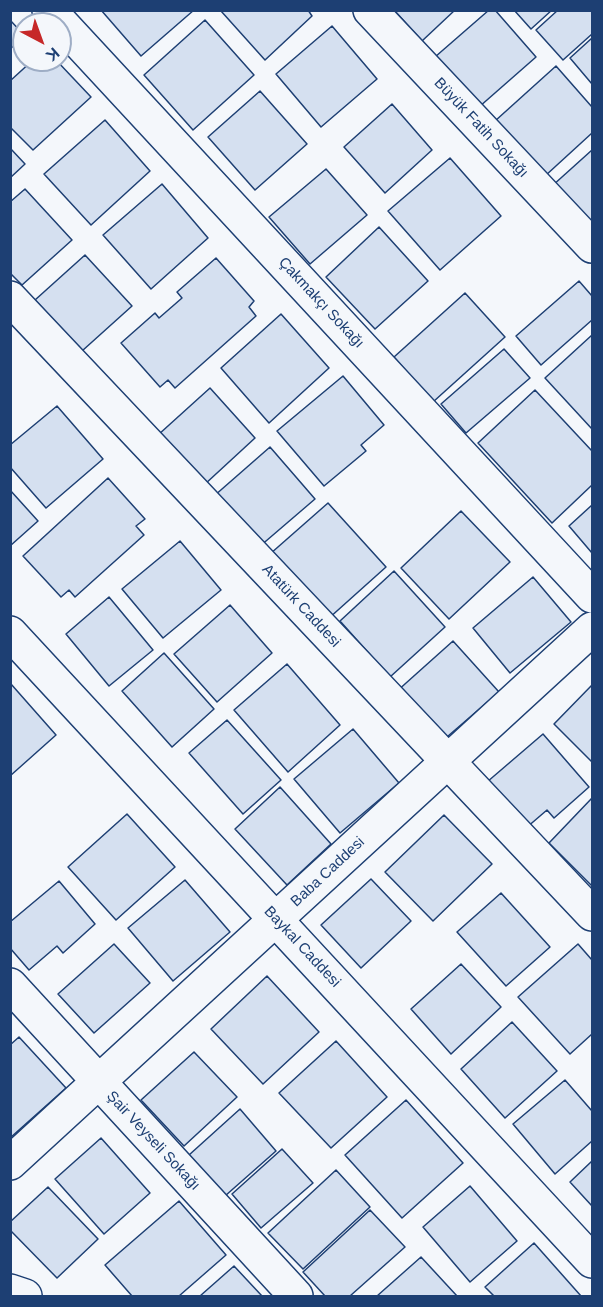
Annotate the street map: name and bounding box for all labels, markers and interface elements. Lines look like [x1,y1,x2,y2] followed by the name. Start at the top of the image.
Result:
[12,12,72,72] north arrow
[43,44,63,65] text: K
[430,74,532,182] street label: Büyük Fatih Sokağı
[274,254,368,352] street label: Çakmakçı Sokağı
[258,561,344,651] street label: Atatürk Caddesi
[287,833,369,911] street label: Baba Caddesi
[260,903,344,991] street label: Baykal Caddesi
[102,1088,204,1194] street label: Şair Veyseli Sokağı

